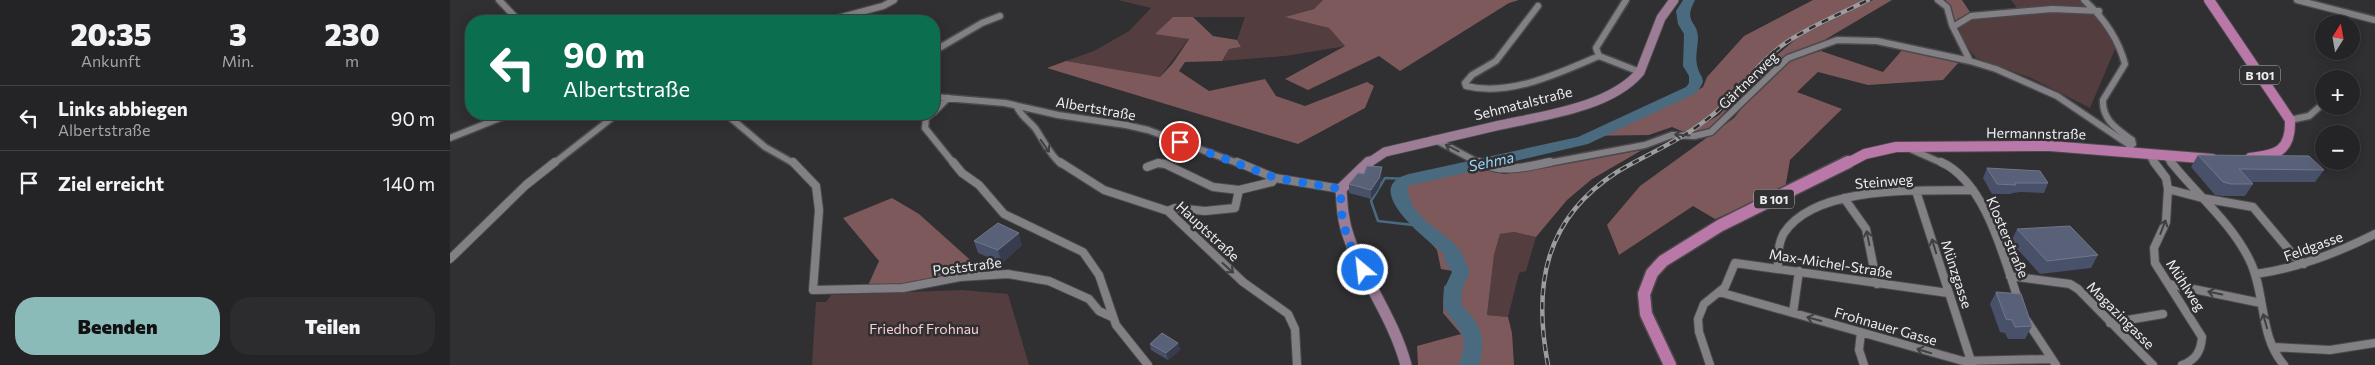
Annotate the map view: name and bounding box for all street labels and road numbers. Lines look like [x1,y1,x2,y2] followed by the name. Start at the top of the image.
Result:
[1715,47,1781,112] street label: Gärtnerweg
[2240,66,2280,84] road number: B 101
[1472,83,1574,123] street label: Sehmatalstraße
[1055,93,1137,123] street label: Albertstraße
[1986,124,2086,142] street label: Hermannstraße
[1854,170,1914,192] street label: Steinweg
[1754,190,1794,208] road number: B 101
[1983,194,2033,280] street label: Klosterstraße
[1173,197,1243,265] street label: Hauptstraße
[2281,227,2345,265] street label: Feldgasse
[1938,238,1976,310] street label: Münzgasse
[1768,245,1894,281] street label: Max-Michel-Straße
[931,253,1003,279] street label: Poststraße
[2163,256,2209,315] street label: Mühlweg
[2084,278,2158,352] street label: Magazingasse
[1833,303,1939,349] street label: Frohnauer Gasse

